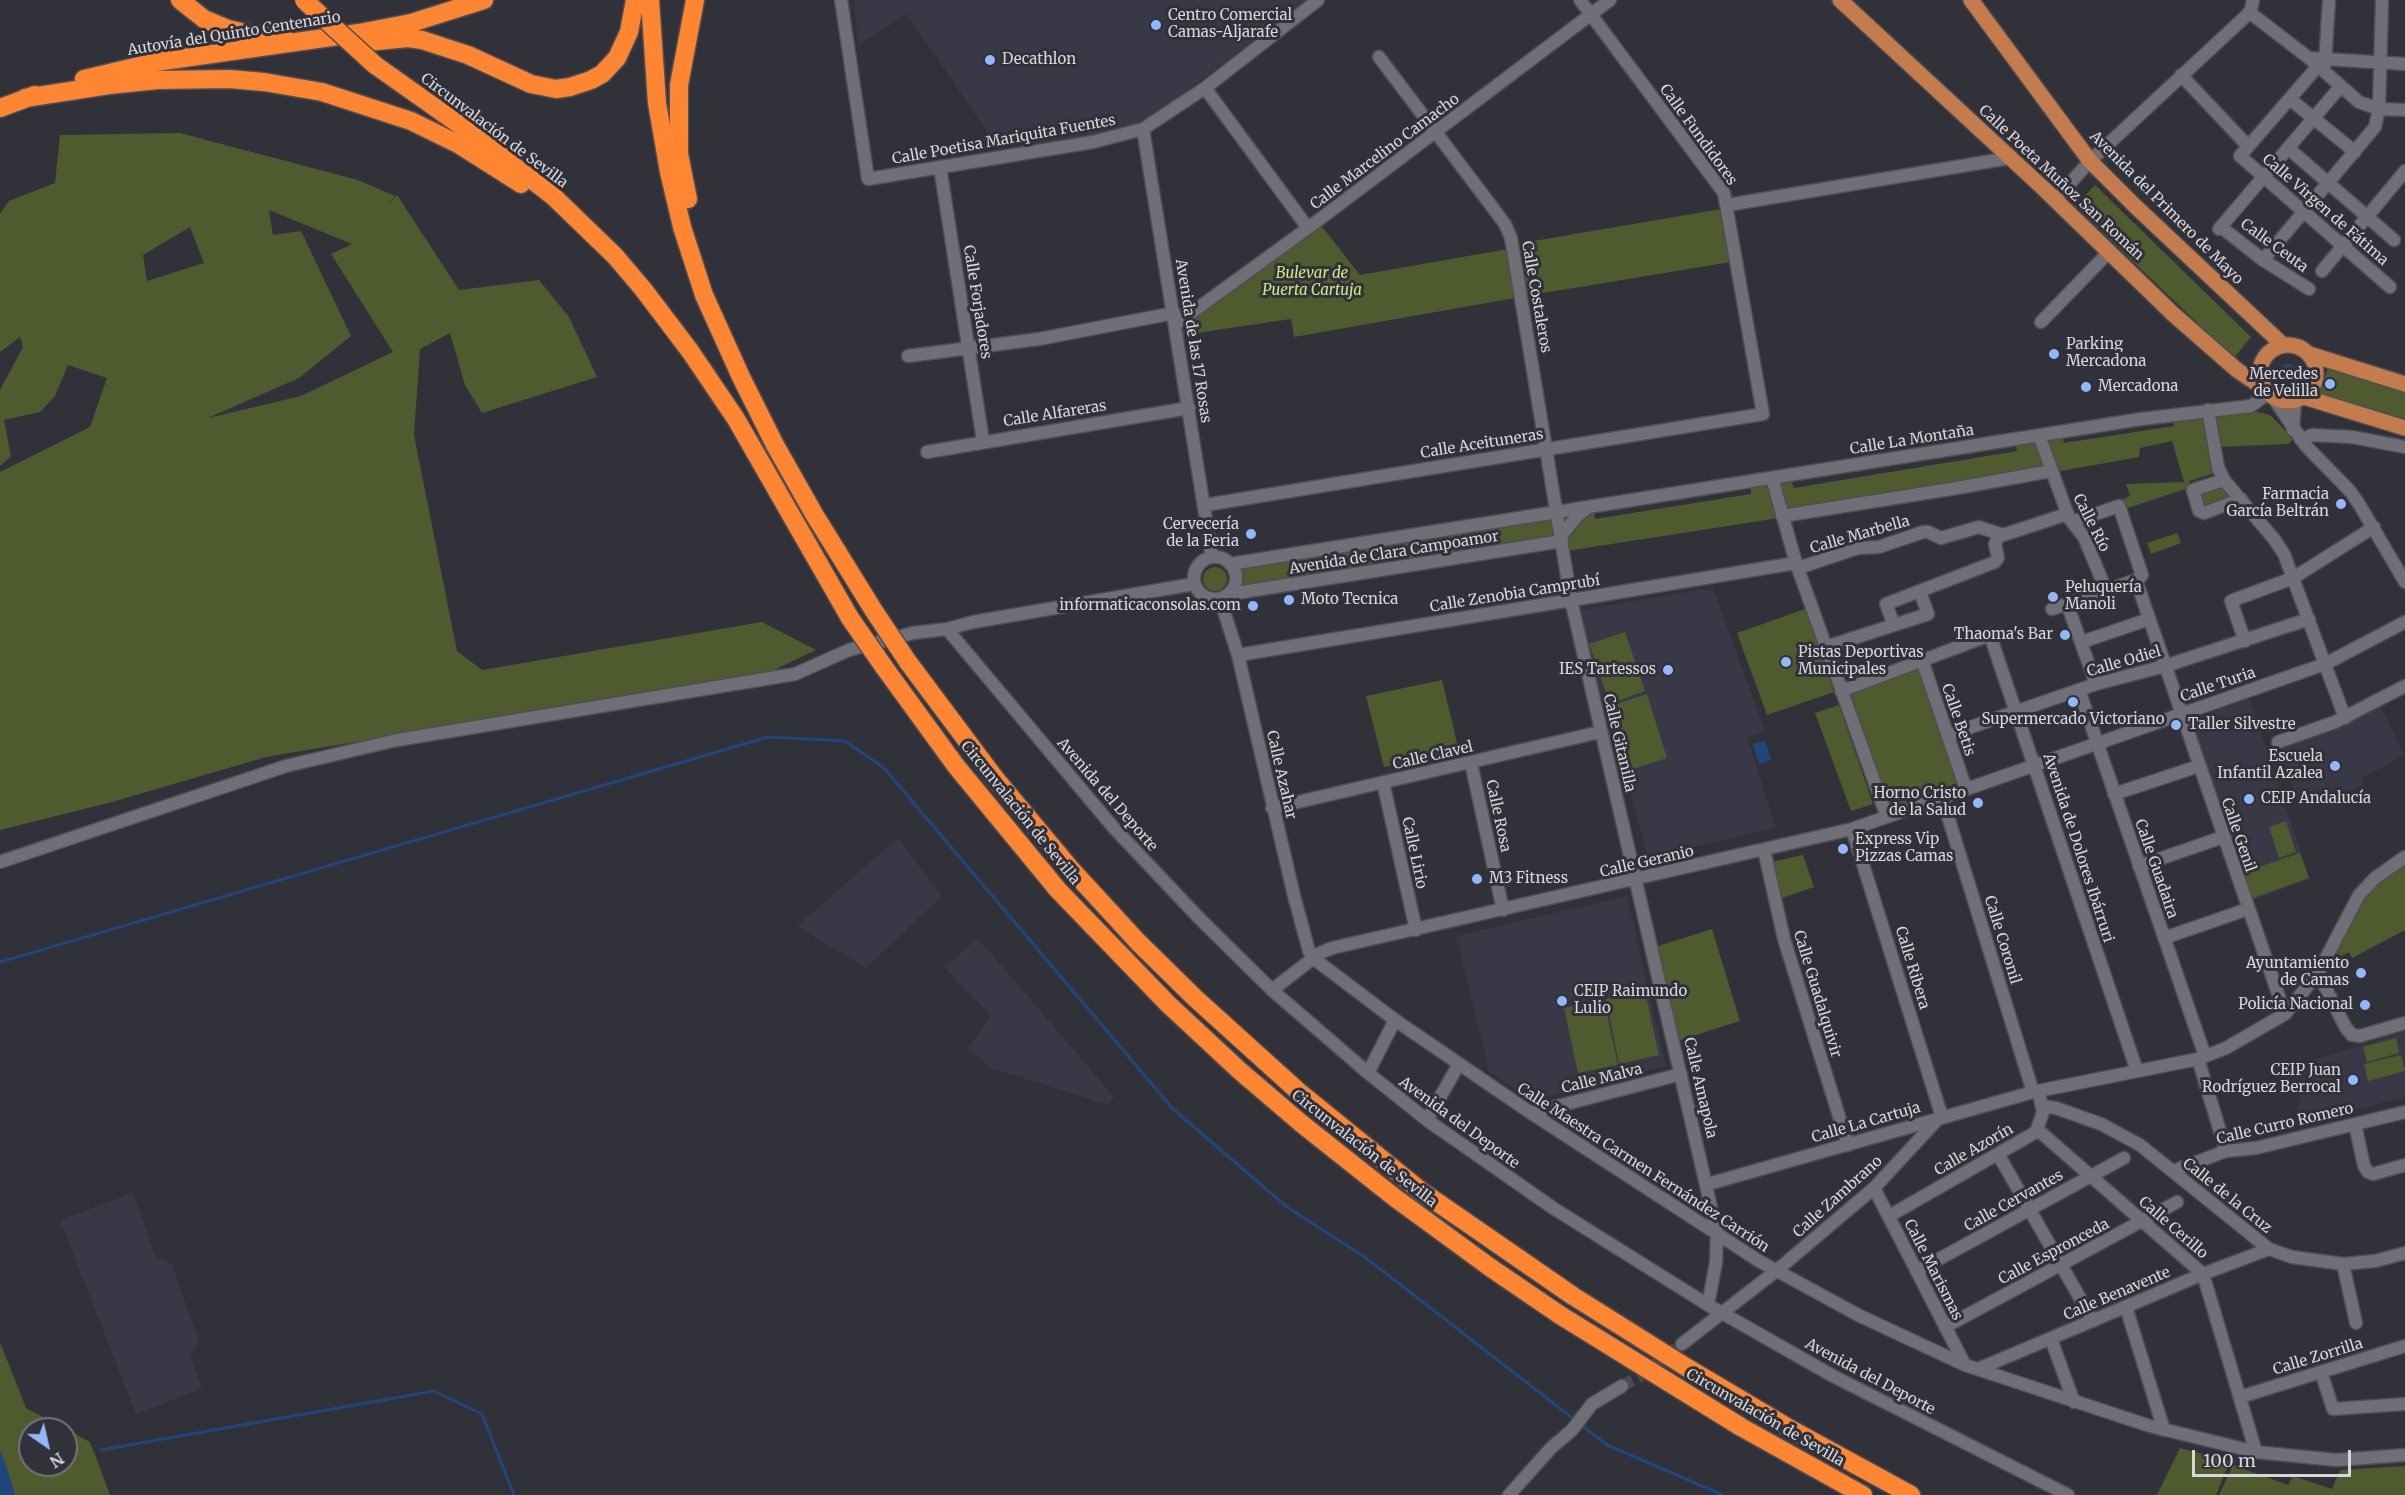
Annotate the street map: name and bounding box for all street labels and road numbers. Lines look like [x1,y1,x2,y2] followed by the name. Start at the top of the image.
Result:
[126,8,342,60] street label: Autovía del Quinto Centenario
[417,70,571,192] street label: Circunvalación de Sevilla
[1655,81,1741,189] street label: Calle Fundidores
[1307,90,1463,214] street label: Calle Marcelino Camacho
[1975,102,2147,264] street label: Calle Poeta Muñoz San Román
[891,111,1117,169] street label: Calle Poetisa Mariquita Fuentes
[2086,128,2246,288] street label: Avenida del Primero de Mayo
[2258,150,2392,270] street label: Calle Virgen de Fátima
[2237,215,2311,277] street label: Calle Ceuta
[1517,240,1555,354] street label: Calle Costaleros
[959,244,995,360] street label: Calle Forjadores
[1171,258,1215,424] street label: Avenida de las 17 Rosas
[1002,397,1108,431] street label: Calle Alfareras
[1849,421,1975,459] street label: Calle La Montaña
[1419,425,1545,463] street label: Calle Aceituneras
[2069,491,2113,555] street label: Calle Río
[1808,512,1912,558] street label: Calle Marbella
[1288,528,1500,578] street label: Avenida de Clara Campoamor
[1429,572,1601,616] street label: Calle Zenobia Camprubí
[2085,643,2163,681] street label: Calle Odiel
[2178,664,2258,706] street label: Calle Turia
[1937,682,1979,758] street label: Calle Betis
[1599,692,1639,794] street label: Calle Gitanilla
[1262,729,1300,821] street label: Calle Azahar
[1053,735,1161,855] street label: Avenida del Deporte
[957,738,1083,888] street label: Circunvalación de Sevilla
[1391,738,1475,774] street label: Calle Clavel
[2039,751,2117,945] street label: Avenida de Dolores Ibárruri
[1482,778,1514,854] street label: Calle Rosa
[2217,796,2259,874] street label: Calle Genil
[1398,815,1430,891] street label: Calle Lirio
[2131,817,2181,921] street label: Calle Guadaira
[1598,842,1696,882] street label: Calle Geranio
[1980,894,2024,986] street label: Calle Coronil
[1891,924,1933,1012] street label: Calle Ribera
[1789,928,1845,1060] street label: Calle Guadalquivir
[1680,1036,1720,1140] street label: Calle Amapola
[1560,1060,1644,1098] street label: Calle Malva
[1395,1073,1523,1173] street label: Avenida del Deporte
[1514,1080,1772,1256] street label: Calle Maestra Carmen Fernández Carrión
[1288,1087,1440,1211] street label: Circunvalación de Sevilla
[1810,1099,1922,1147] street label: Calle La Cartuja
[2215,1099,2355,1149] street label: Calle Curro Romero
[1931,1120,2017,1180] street label: Calle Azorín
[1790,1152,1886,1242] street label: Calle Zambrano
[2179,1155,2275,1237] street label: Calle de la Cruz
[1961,1166,2067,1236] street label: Calle Cervantes
[2135,1193,2211,1263] street label: Calle Cerillo
[1996,1215,2112,1289] street label: Calle Espronceda
[1900,1217,1966,1323] street label: Calle Marismas
[2061,1263,2173,1325] street label: Calle Benavente
[1802,1335,1938,1419] street label: Avenida del Deporte
[2271,1335,2365,1379] street label: Calle Zorrilla
[1683,1365,1847,1471] street label: Circunvalación de Sevilla

